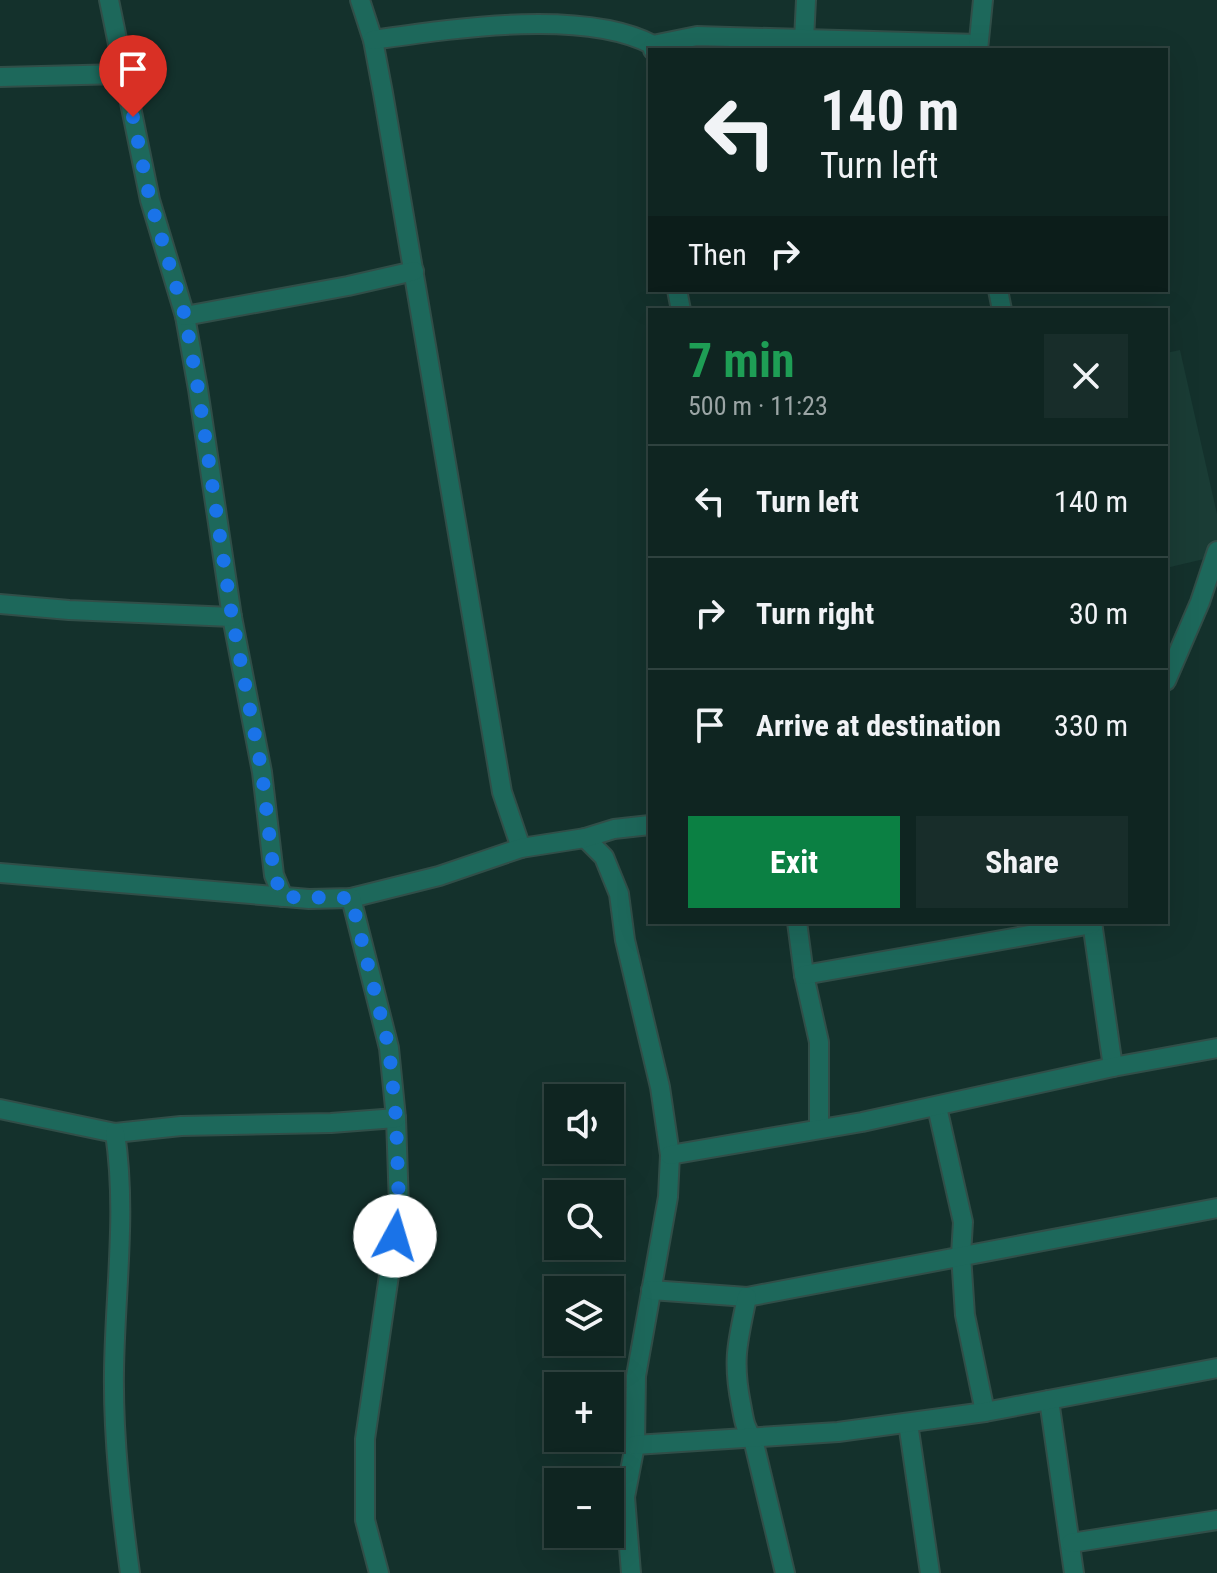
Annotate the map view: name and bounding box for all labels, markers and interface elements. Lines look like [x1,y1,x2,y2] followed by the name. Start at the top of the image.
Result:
[99,35,167,117] pin
[111,47,155,91] icon: arrive
[820,78,959,144] text: 140 m
[688,80,792,184] icon: left
[820,145,938,187] text: Turn left
[763,232,807,276] icon: right
[688,237,747,272] text: Then
[688,332,795,389] text: 7 min
[1044,334,1128,418] button: close
[688,391,828,421] text: 500 m · 11:23
[688,479,732,523] icon: left
[756,484,859,519] text: Turn left
[1054,484,1128,519] text: 140 m
[688,591,732,635] icon: right
[756,596,874,631] text: Turn right
[1069,596,1128,631] text: 30 m
[688,703,732,747] icon: arrive
[756,708,1001,743] text: Arrive at destination
[1054,708,1128,743] text: 330 m
[688,816,900,908] button: Exit
[916,816,1128,908] button: Share
[544,1084,624,1548] map controls
[544,1084,624,1164] button: sound
[544,1180,624,1260] button: search
[353,1194,437,1278] position arrow
[544,1276,624,1356] button: layers
[544,1372,624,1452] button: +
[544,1468,624,1548] button: −

